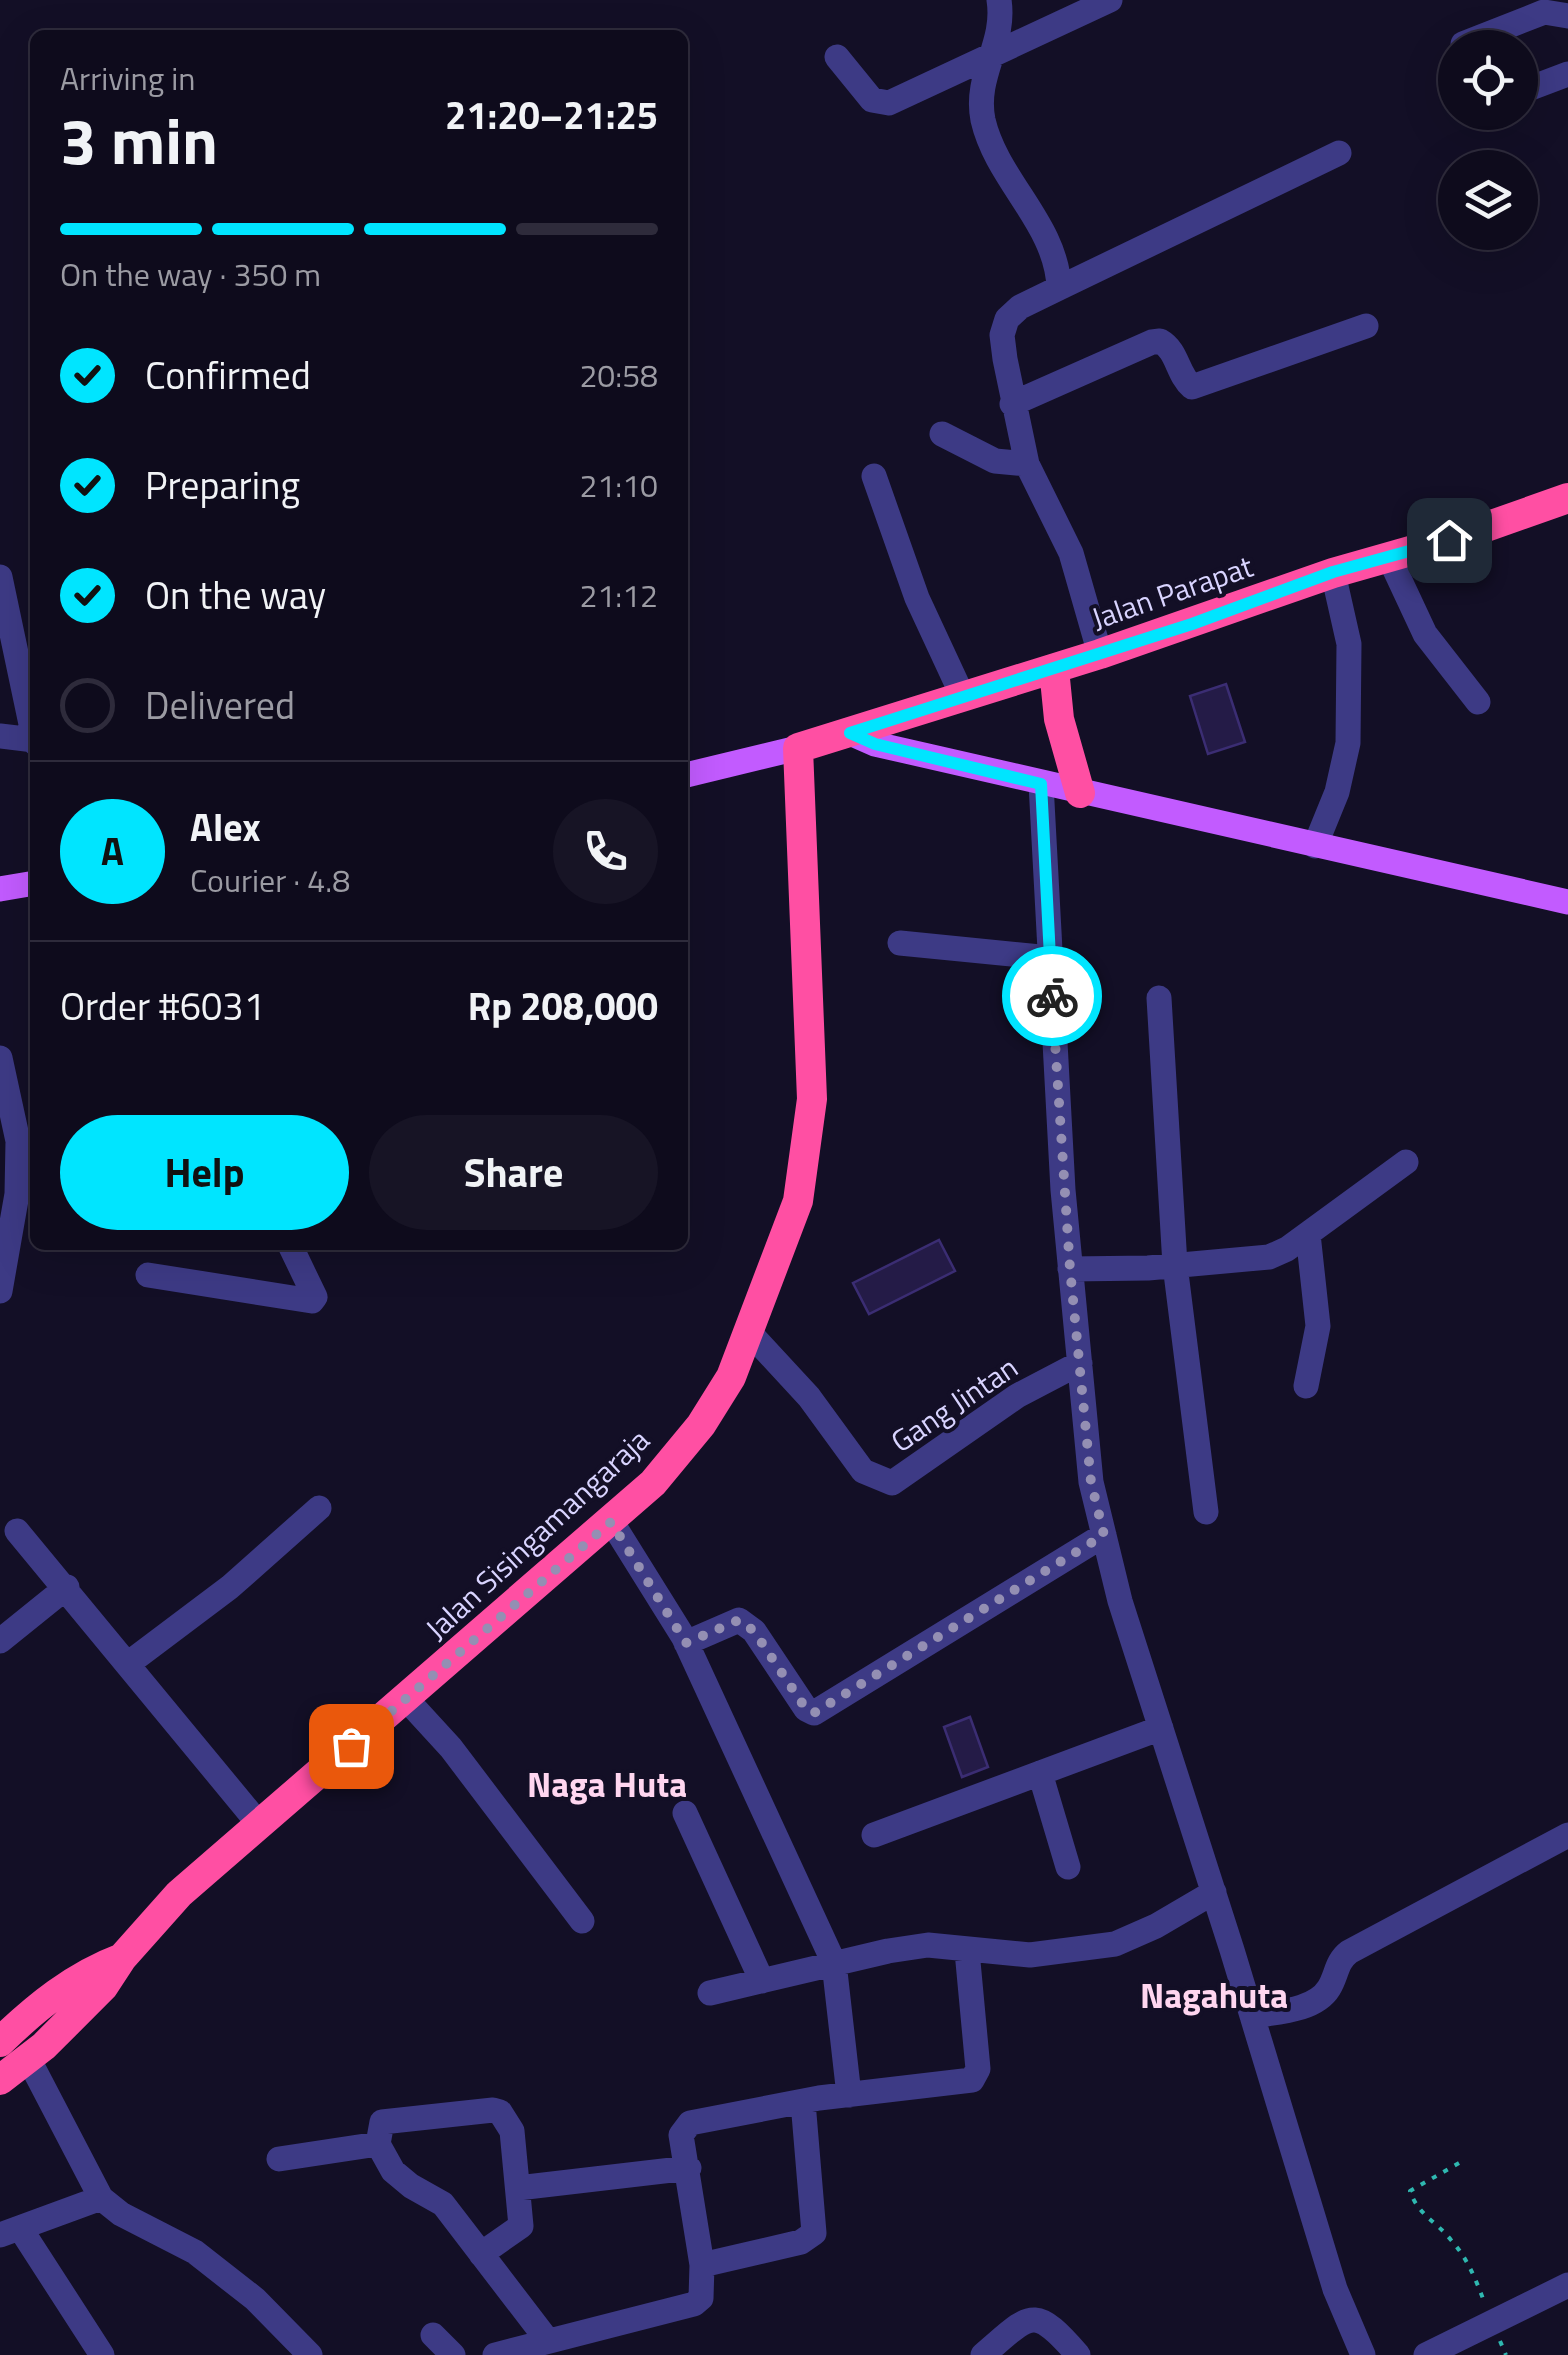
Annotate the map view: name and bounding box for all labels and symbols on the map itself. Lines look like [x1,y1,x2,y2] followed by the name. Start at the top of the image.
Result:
[1407,498,1492,583] pin
[1085,543,1259,641] street label: Jalan Parapat
[1002,946,1102,1046] courier
[881,1345,1027,1463] street label: Gang Jintan
[415,1418,659,1650] street label: Jalan Sisingamangaraja
[309,1704,394,1789] pin
[527,1757,687,1811] district label: Naga Huta
[1140,1968,1288,2022] district label: Nagahuta

